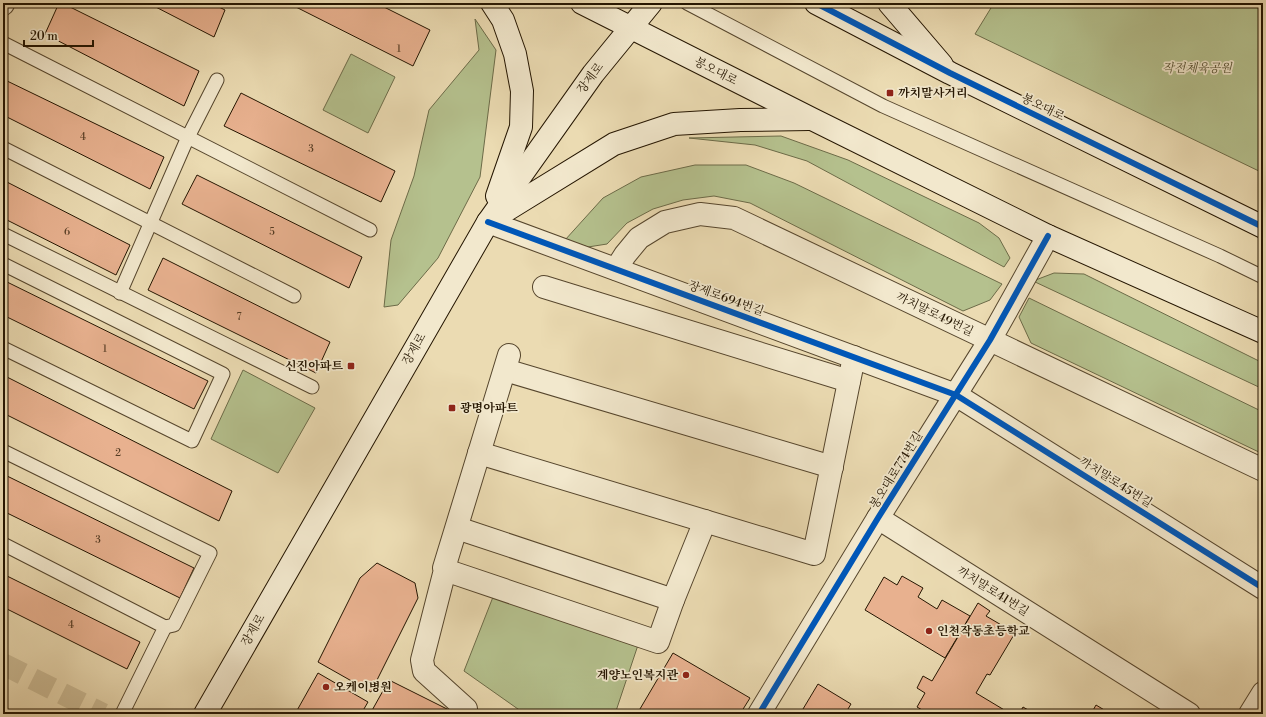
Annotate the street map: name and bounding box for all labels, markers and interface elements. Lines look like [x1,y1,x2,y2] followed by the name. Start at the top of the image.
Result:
[24,22,93,48] scale bar
[30,29,58,44] text: 20 m
[397,43,402,55] house number: 1
[692,54,740,89] street label: 봉오대로
[574,60,607,97] street label: 장제로
[1162,61,1233,76] park label: 작전체육공원
[898,86,968,101] place label: 까치말사거리
[885,88,895,98] marker: 까치말사거리
[1019,91,1067,125] street label: 봉오대로
[80,131,86,143] house number: 4
[308,143,314,155] house number: 3
[64,226,70,238] house number: 6
[269,226,275,238] house number: 5
[686,278,766,319] street label: 장제로694번길
[894,289,976,340] street label: 까치말로49번길
[236,311,242,323] house number: 7
[399,330,430,368] street label: 장제로
[103,343,108,355] house number: 1
[285,359,343,374] place label: 신진아파트
[346,361,356,371] marker: 신진아파트
[460,401,518,416] place label: 광명아파트
[447,403,457,413] marker: 광명아파트
[867,429,926,512] street label: 봉오대로774번길
[115,447,121,459] house number: 2
[1076,454,1155,511] street label: 까치말로45번길
[95,534,101,546] house number: 3
[954,563,1031,619] street label: 까치말로41번길
[238,611,269,649] street label: 장제로
[68,619,74,631] house number: 4
[937,624,1030,639] place label: 인천작동초등학교
[924,626,934,636] marker: 인천작동초등학교
[597,668,678,683] place label: 계양노인복지관
[681,670,691,680] marker: 계양노인복지관
[334,680,392,695] place label: 오케이병원
[321,682,331,692] marker: 오케이병원

